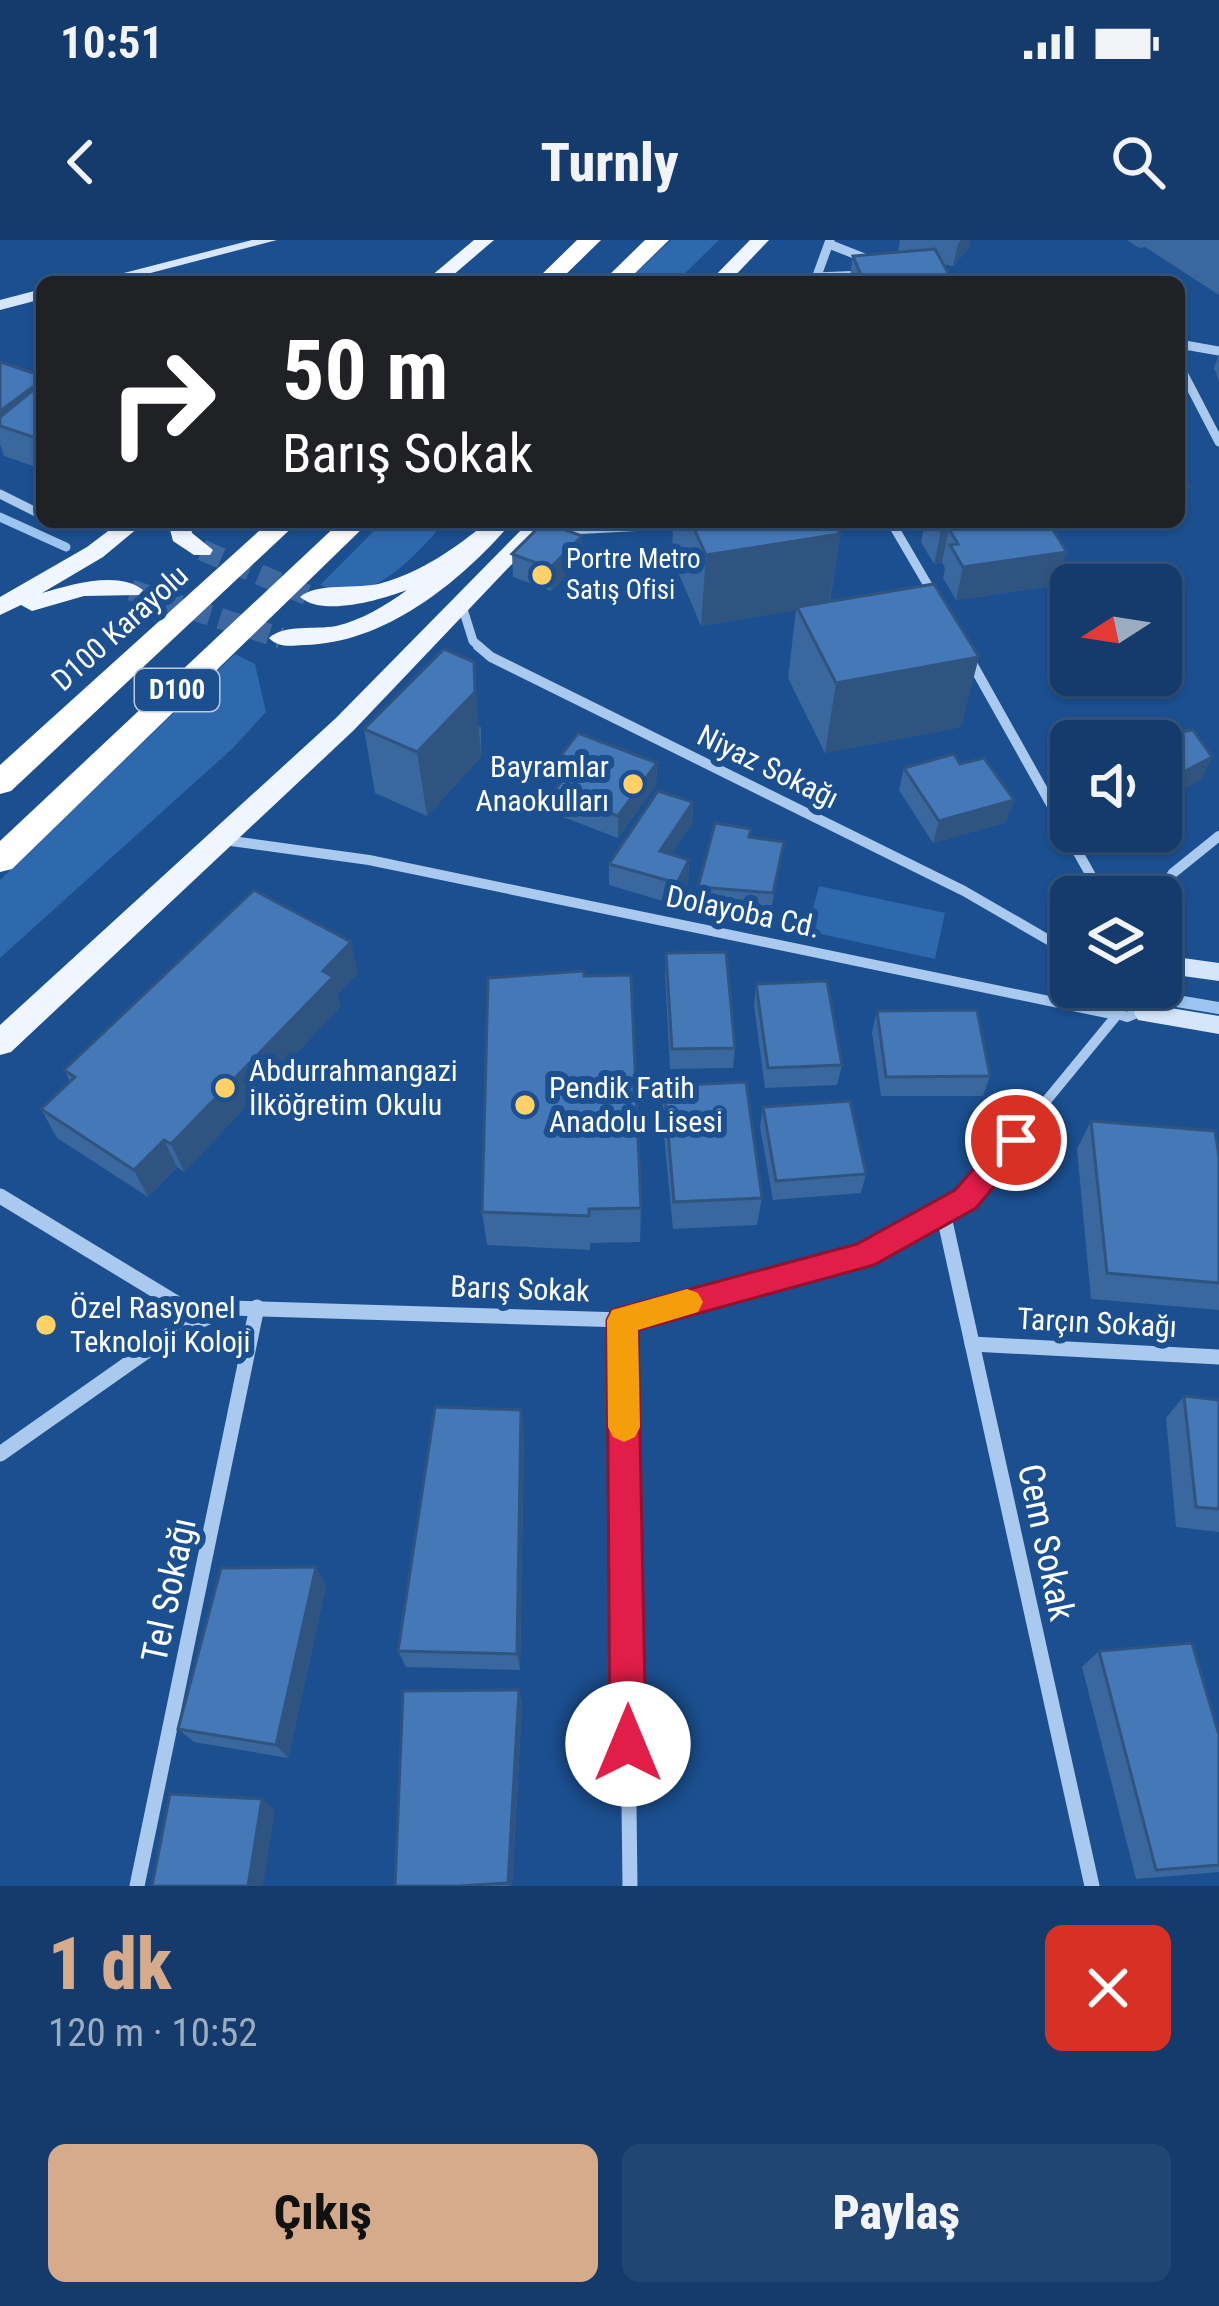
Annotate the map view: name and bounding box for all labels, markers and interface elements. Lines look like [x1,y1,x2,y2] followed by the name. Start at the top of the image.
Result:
[60,16,163,69] text: 10:51
[48,129,114,195] icon: back
[1105,129,1171,195] icon: search
[541,131,678,194] text: Turnly
[282,321,449,420] text: 50 m
[84,324,240,480] icon: right
[282,422,533,485] text: Barış Sokak
[566,543,701,606] place label: Portre Metro Satış Ofisi
[45,558,195,698] street label: D100 Karayolu
[529,562,555,588] marker: Portre Metro Satış Ofisi
[1050,564,1182,696] north arrow
[1050,564,1182,1008] map controls
[135,669,219,711] road number: D100
[692,717,844,816] street label: Niyaz Sokağı
[1050,720,1182,852] button: sound
[475,749,609,818] place label: Bayramlar Anaokulları
[620,771,646,797] marker: Bayramlar Anaokulları
[1050,876,1182,1008] button: layers
[663,878,823,945] street label: Dolayoba Cd.
[249,1053,458,1122] place label: Abdurrahmangazi İlköğretim Okulu
[549,1070,723,1139] place label: Pendik Fatih Anadolu Lisesi
[212,1075,238,1101] marker: Abdurrahmangazi İlköğretim Okulu
[965,1089,1067,1191] pin
[512,1092,538,1118] marker: Pendik Fatih Anadolu Lisesi
[983,1107,1049,1173] icon: arrive
[450,1269,591,1308] street label: Barış Sokak
[70,1290,250,1359] place label: Özel Rasyonel Teknoloji Koloji
[1016,1301,1178,1344] street label: Tarçın Sokağı
[33,1312,59,1338] marker: Özel Rasyonel Teknoloji Koloji
[1009,1460,1083,1624] street label: Cem Sokak
[133,1514,205,1666] street label: Tel Sokağı
[565,1681,691,1807] position arrow
[48,1922,172,2007] text: 1 dk
[1045,1925,1171,2051] button: close
[48,2010,258,2056] text: 120 m · 10:52
[48,2144,598,2282] button: Çıkış
[622,2144,1171,2282] button: Paylaş

